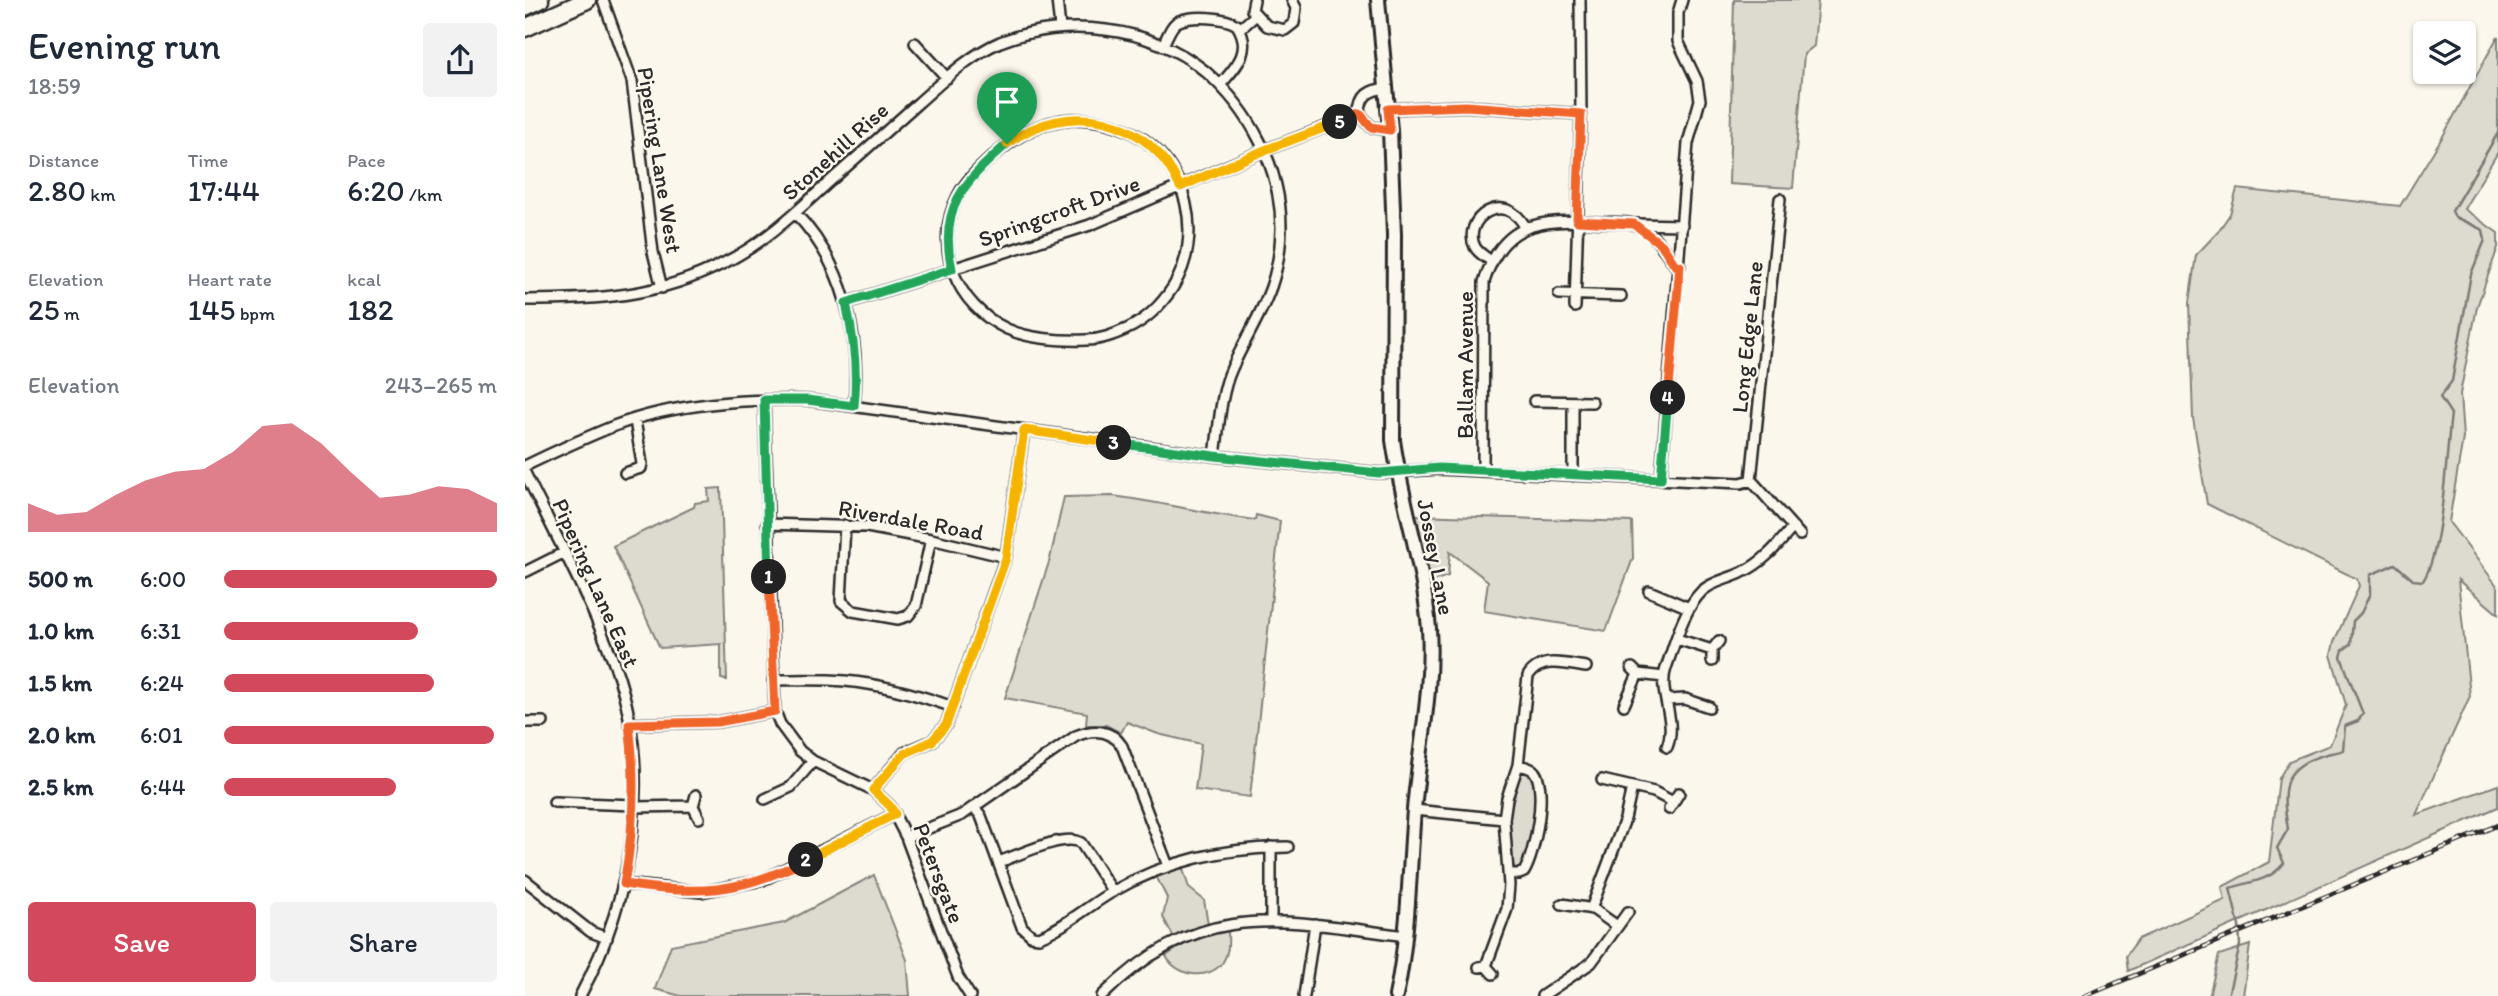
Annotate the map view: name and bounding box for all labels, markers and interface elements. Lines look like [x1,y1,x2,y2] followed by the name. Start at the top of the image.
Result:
[2413,21,2476,84] map controls
[2413,21,2476,84] button: layers
[28,23,221,69] text: Evening run
[423,23,497,97] button: share
[631,65,689,255] street label: Pipering Lane West
[28,72,81,100] text: 18:59
[977,72,1037,144] pin
[988,83,1026,121] icon: arrive
[776,96,894,206] street label: Stonehill Rise
[1323,104,1357,140] pin: 5
[1335,110,1344,133] text: 5
[28,149,99,172] text: Distance
[188,149,228,172] text: Time
[347,149,385,172] text: Pace
[974,169,1144,253] street label: Springcroft Drive
[28,172,86,209] text: 2.80
[188,172,260,209] text: 17:44
[347,172,405,209] text: 6:20
[86,183,116,206] text: km
[405,183,442,206] text: /km
[1725,260,1769,414] street label: Long Edge Lane
[28,268,104,291] text: Elevation
[188,268,272,291] text: Heart rate
[347,268,381,291] text: kcal
[28,291,60,328] text: 25
[188,291,235,328] text: 145
[347,291,393,328] text: 182
[1451,291,1479,439] street label: Ballam Avenue
[60,302,80,325] text: m
[235,302,275,325] text: bpm
[28,371,119,399] text: Elevation
[385,371,497,399] text: 243–265 m
[1651,380,1685,416] pin: 4
[1662,386,1673,409] text: 4
[1097,426,1131,460] pin: 3
[1108,431,1119,454] text: 3
[836,493,986,547] street label: Riverdale Road
[546,494,646,672] street label: Pipering Lane East
[1411,497,1461,617] street label: Jossey Lane
[751,560,787,594] pin: 1
[28,565,93,593] text: 500 m
[140,565,186,593] text: 6:00
[764,565,773,588] text: 1
[28,617,94,645] text: 1.0 km
[140,617,181,645] text: 6:31
[28,669,92,697] text: 1.5 km
[140,669,184,697] text: 6:24
[28,721,96,749] text: 2.0 km
[140,721,183,749] text: 6:01
[28,773,93,801] text: 2.5 km
[140,773,185,801] text: 6:44
[907,819,971,927] street label: Petersgate
[789,842,823,878] pin: 2
[801,848,811,871] text: 2
[28,902,256,982] button: Save
[270,902,497,982] button: Share

